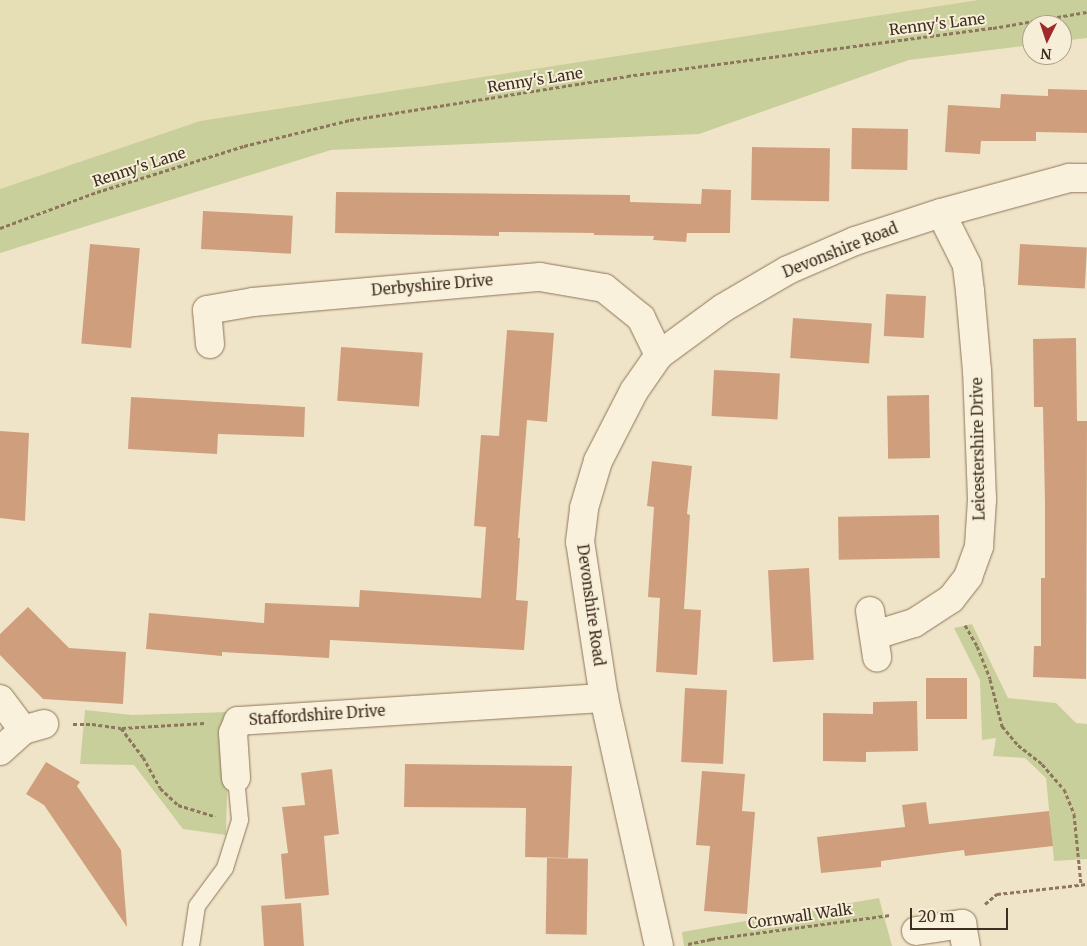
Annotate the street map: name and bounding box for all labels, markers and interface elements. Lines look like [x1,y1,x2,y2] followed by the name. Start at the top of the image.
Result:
[888,9,986,39] street label: Renny's Lane
[1022,15,1072,65] north arrow
[1040,45,1052,63] text: N
[486,64,584,96] street label: Renny's Lane
[90,144,188,190] street label: Renny's Lane
[780,219,900,281] street label: Devonshire Road
[370,271,494,299] street label: Derbyshire Drive
[968,377,988,521] street label: Leicestershire Drive
[574,543,608,667] street label: Devonshire Road
[248,701,386,729] street label: Staffordshire Drive
[912,898,1010,930] scale bar
[747,900,853,932] street label: Cornwall Walk
[918,907,955,926] text: 20 m

